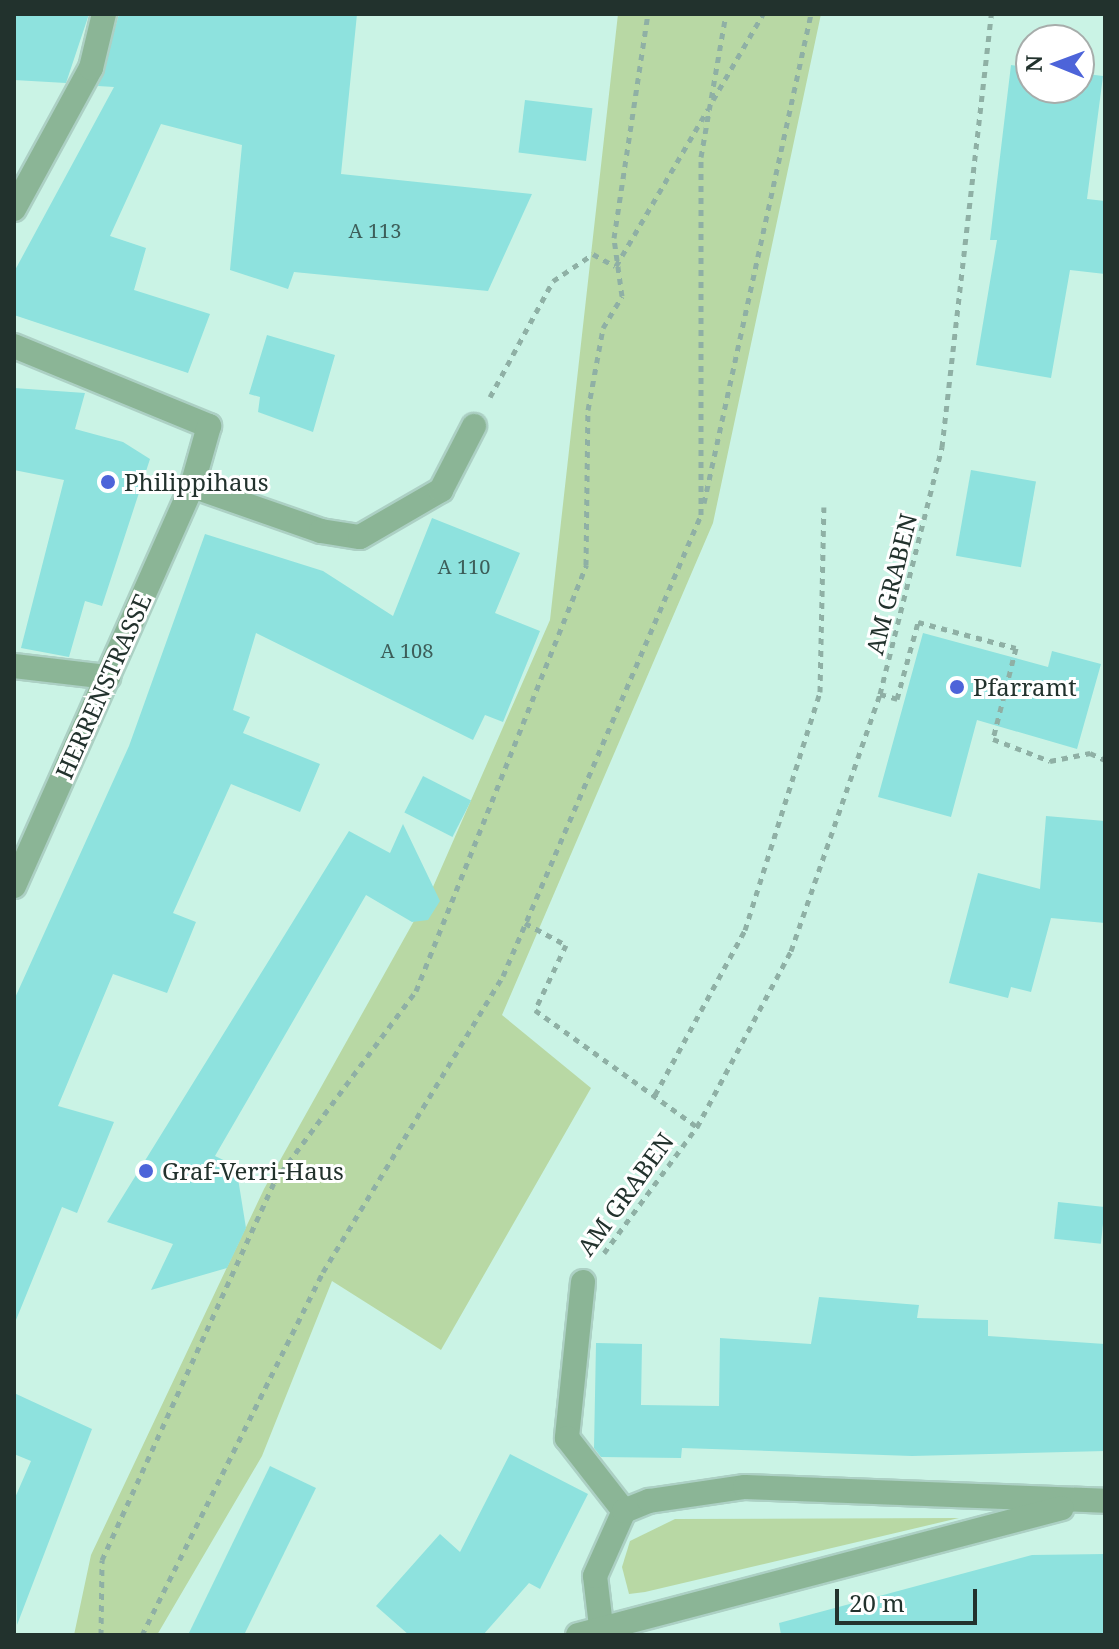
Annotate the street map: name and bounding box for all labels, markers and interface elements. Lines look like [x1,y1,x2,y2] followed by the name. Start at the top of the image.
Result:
[1015,24,1095,104] north arrow
[1018,55,1048,73] text: N
[349,218,401,242] house number: A 113
[124,468,269,496] place label: Philippihaus
[99,473,117,491] marker: Philippihaus
[860,510,922,658] street label: AM GRABEN
[438,554,490,578] house number: A 110
[49,589,157,783] street label: HERRENSTRASSE
[381,638,433,662] house number: A 108
[973,673,1077,701] place label: Pfarramt
[948,678,966,696] marker: Pfarramt
[571,1127,679,1261] street label: AM GRABEN
[162,1157,344,1185] place label: Graf-Verri-Haus
[137,1162,155,1180] marker: Graf-Verri-Haus
[839,1573,981,1623] scale bar
[849,1586,905,1619] text: 20 m

